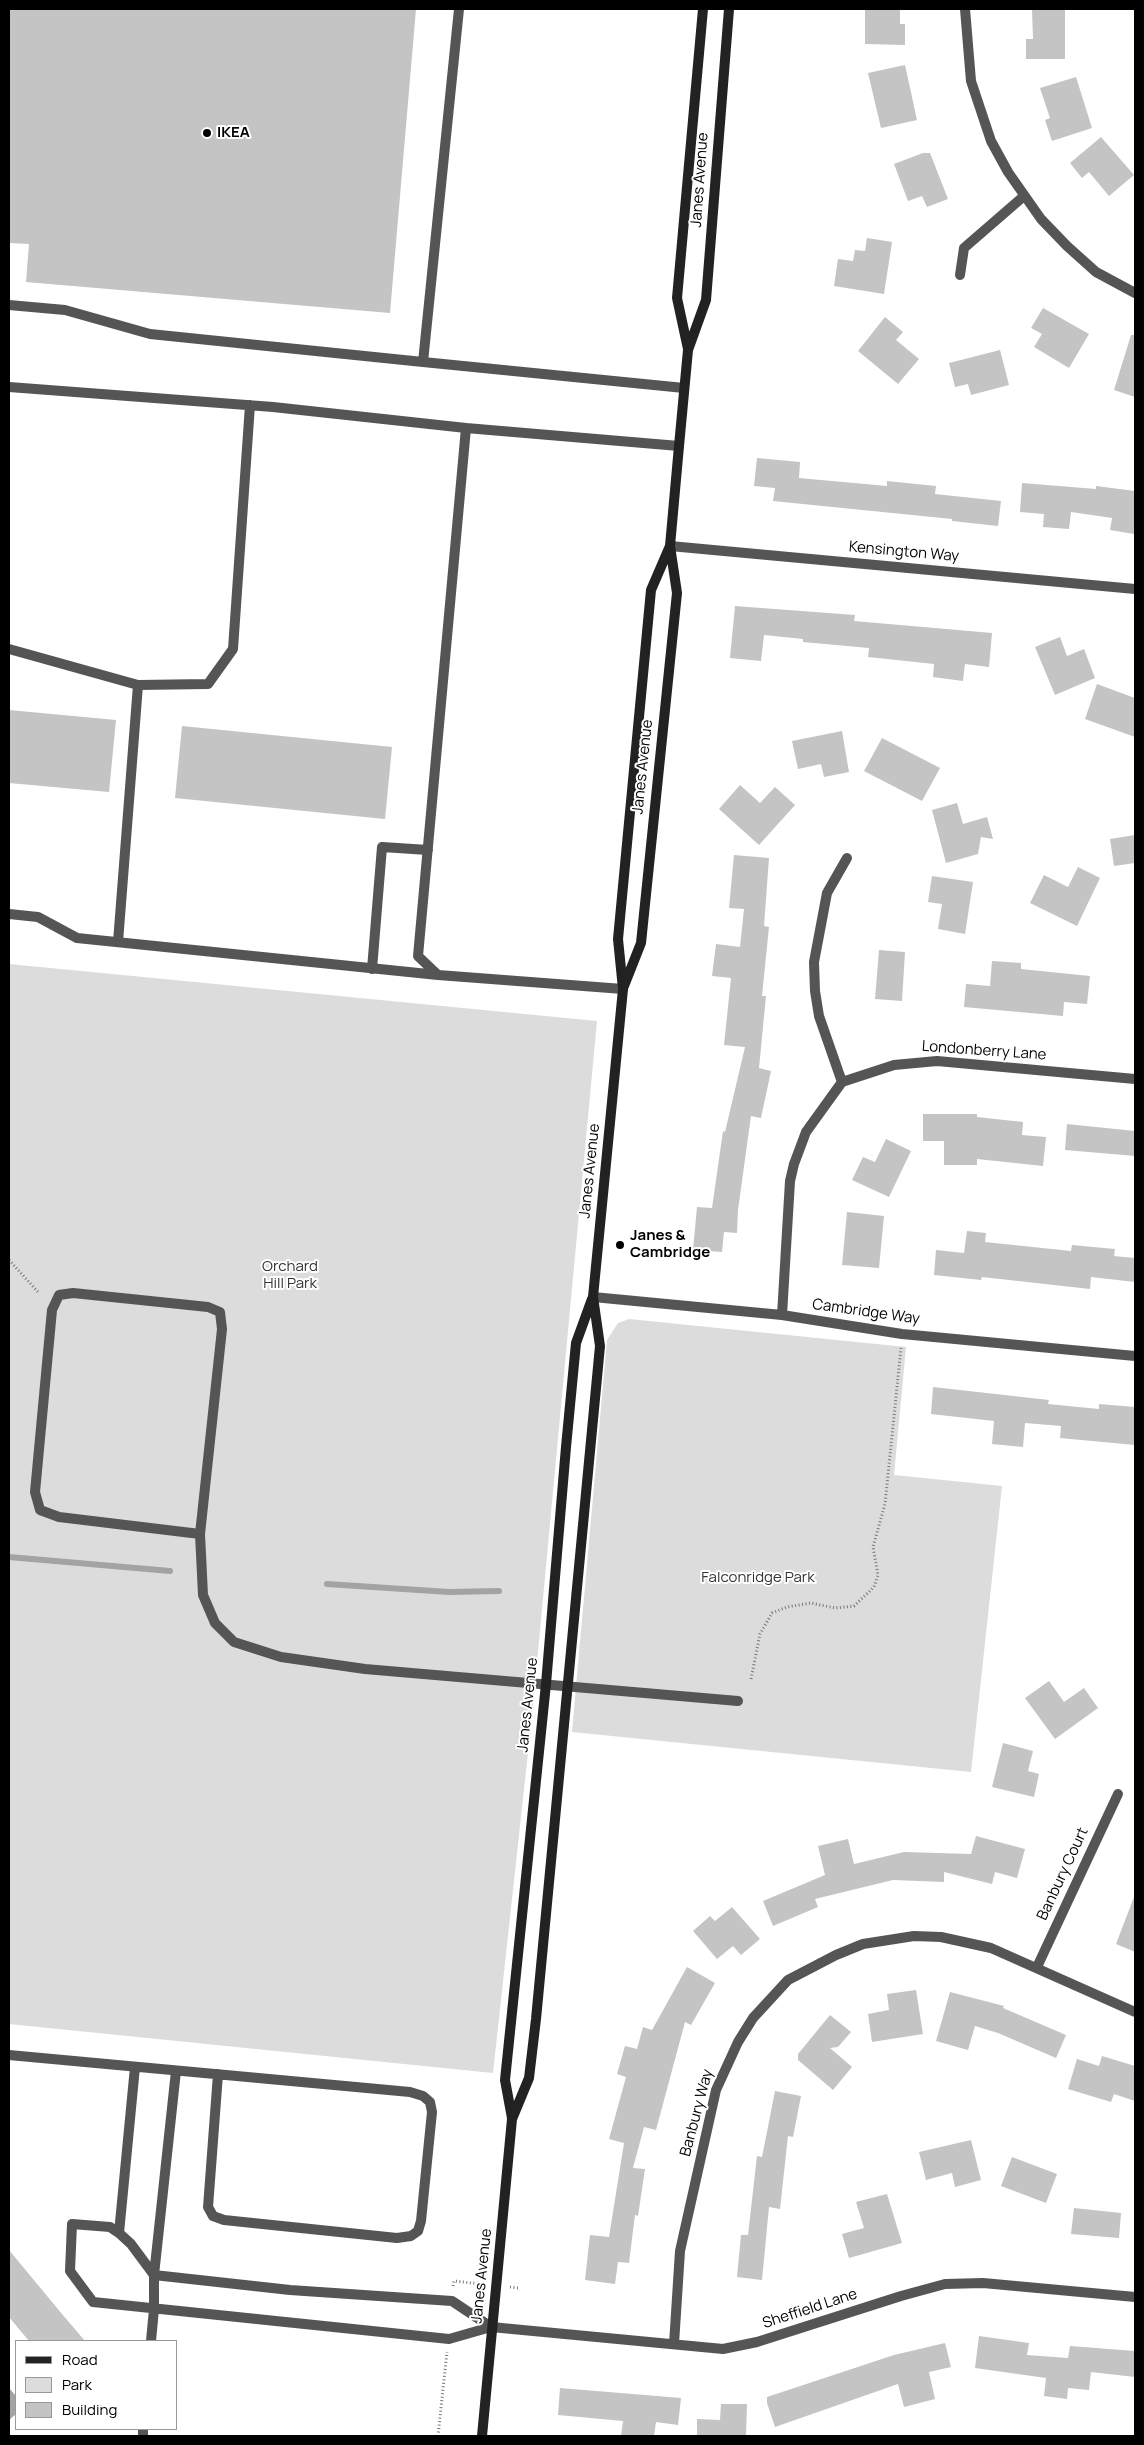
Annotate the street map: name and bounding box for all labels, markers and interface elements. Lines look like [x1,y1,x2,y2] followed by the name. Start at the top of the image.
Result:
[217,124,250,142] place label: IKEA
[201,127,213,139] marker: IKEA
[688,132,712,228] street label: Janes Avenue
[848,538,960,566] street label: Kensington Way
[629,719,657,815] street label: Janes Avenue
[921,1038,1047,1064] street label: Londonberry Lane
[576,1123,604,1219] street label: Janes Avenue
[630,1227,710,1262] place label: Janes & Cambridge
[614,1239,626,1251] marker: Janes & Cambridge
[262,1258,318,1293] park label: Orchard Hill Park
[811,1296,921,1328] street label: Cambridge Way
[701,1569,815,1587] park label: Falconridge Park
[514,1657,542,1753] street label: Janes Avenue
[1034,1825,1092,1923] street label: Banbury Court
[677,2067,717,2159] street label: Banbury Way
[468,2228,496,2324] street label: Janes Avenue
[760,2285,860,2333] street label: Sheffield Lane
[15,2340,178,2430] legend
[62,2349,98,2370] text: Road
[62,2374,92,2395] text: Park
[62,2399,117,2420] text: Building

